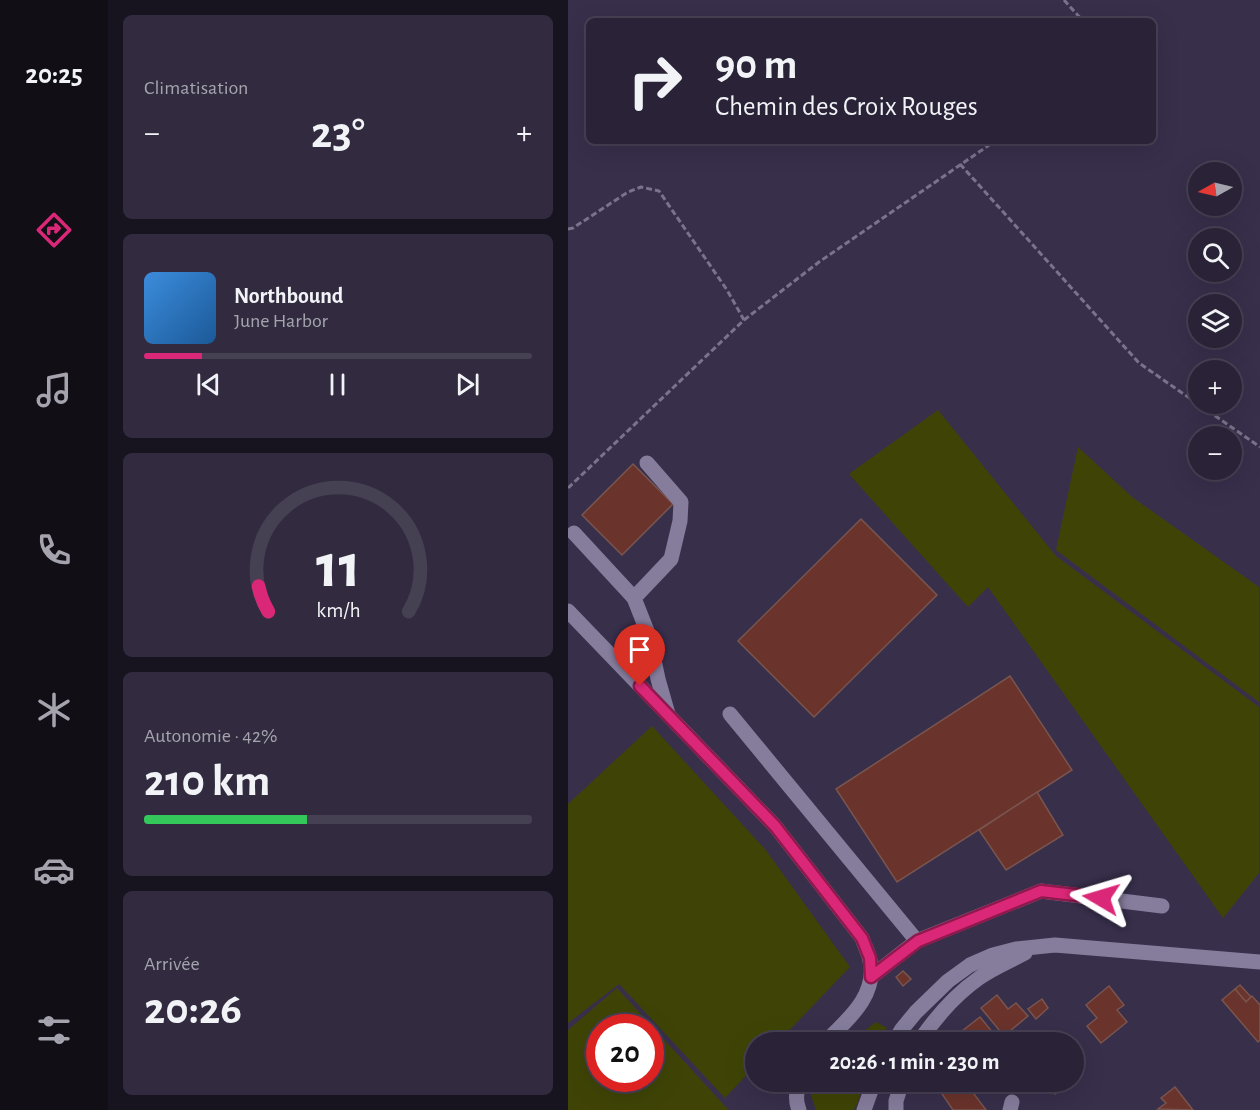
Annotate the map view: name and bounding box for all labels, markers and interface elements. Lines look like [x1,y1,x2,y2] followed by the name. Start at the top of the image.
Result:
[616,42,694,120] icon: right
[715,44,797,86] text: 90 m
[25,61,83,88] text: 20:25
[144,78,248,98] text: Climatisation
[715,93,978,120] text: Chemin des Croix Rouges
[311,111,365,156] text: 23°
[144,117,160,150] text: −
[516,117,532,150] text: +
[1188,162,1242,216] north arrow
[1188,162,1242,480] map controls
[33,209,75,251] icon: directions
[1188,228,1242,282] button: search
[234,285,343,307] text: Northbound
[1188,294,1242,348] button: layers
[234,311,328,331] text: June Harbor
[1188,360,1242,414] button: +
[192,368,225,401] icon: previous
[321,368,354,401] icon: pause
[451,368,484,401] icon: next
[33,369,75,411] icon: music
[1188,426,1242,480] button: −
[33,529,75,571] icon: phone
[316,536,360,598] text: 11
[316,600,360,621] text: km/h
[614,624,665,686] pin
[623,633,656,666] icon: arrive
[33,689,75,731] icon: climate
[144,726,277,746] text: Autonomie · 42%
[144,759,270,804] text: 210 km
[33,849,75,891] icon: car
[1069,866,1133,930] position arrow
[144,954,200,974] text: Arrivée
[144,987,242,1032] text: 20:26
[33,1009,75,1051] icon: filters
[586,1014,664,1092] speed limit sign: 20
[830,1051,999,1073] text: 20:26 · 1 min · 230 m

